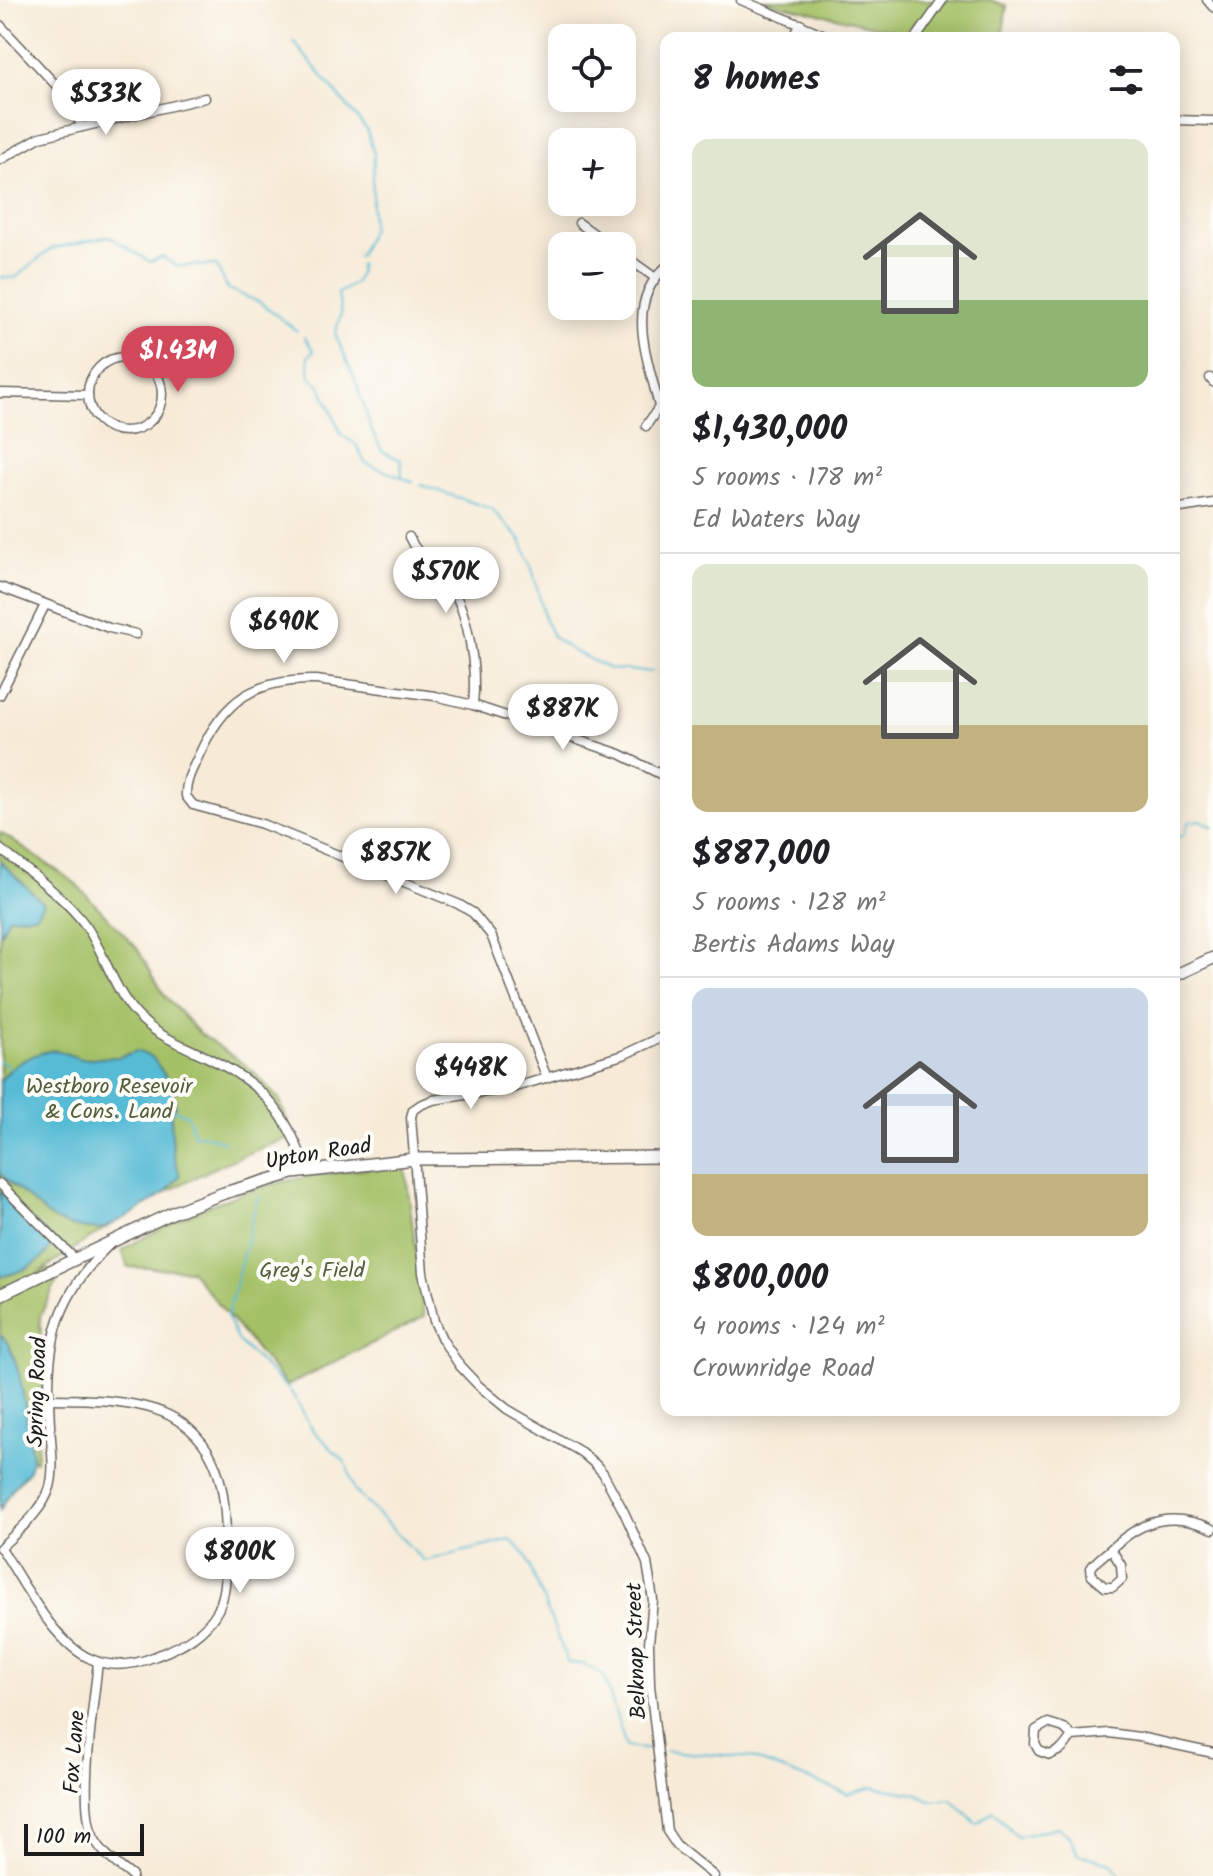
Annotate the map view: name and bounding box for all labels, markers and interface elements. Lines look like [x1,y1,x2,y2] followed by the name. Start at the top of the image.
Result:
[548,24,636,320] map controls
[548,24,636,112] button: locate
[692,53,820,107] text: 8 homes
[1104,58,1148,102] icon: filters
[50,69,162,137] pin: $533K
[70,74,142,116] text: $533K
[548,128,636,216] button: +
[848,191,992,335] icon: home
[548,232,636,320] button: −
[113,326,243,394] pin: $1.43M
[139,331,217,373] text: $1.43M
[692,403,847,457] text: $1,430,000
[692,457,882,499] text: 5 rooms · 178 m²
[692,499,860,541] text: Ed Waters Way
[390,547,502,615] pin: $570K
[411,552,481,594] text: $570K
[228,597,340,665] pin: $690K
[248,602,320,644] text: $690K
[848,616,992,760] icon: home
[507,684,619,752] pin: $887K
[526,689,600,731] text: $887K
[340,828,452,896] pin: $857K
[692,828,830,882] text: $887,000
[360,833,432,875] text: $857K
[692,882,885,924] text: 5 rooms · 128 m²
[692,924,895,966] text: Bertis Adams Way
[848,1040,992,1184] icon: home
[415,1043,527,1111] pin: $448K
[434,1048,508,1090] text: $448K
[26,1070,194,1130] park label: Westboro Resevoir & Cons. Land
[263,1129,375,1180] street label: Upton Road
[692,1252,828,1306] text: $800,000
[259,1254,366,1289] park label: Greg's Field
[692,1306,884,1348] text: 4 rooms · 124 m²
[19,1336,58,1448] street label: Spring Road
[692,1348,874,1390] text: Crownridge Road
[184,1527,296,1595] pin: $800K
[203,1532,277,1574] text: $800K
[618,1581,657,1720] street label: Belknap Street
[55,1709,96,1795] street label: Fox Lane
[24,1820,144,1856] scale bar
[36,1820,91,1855] text: 100 m

